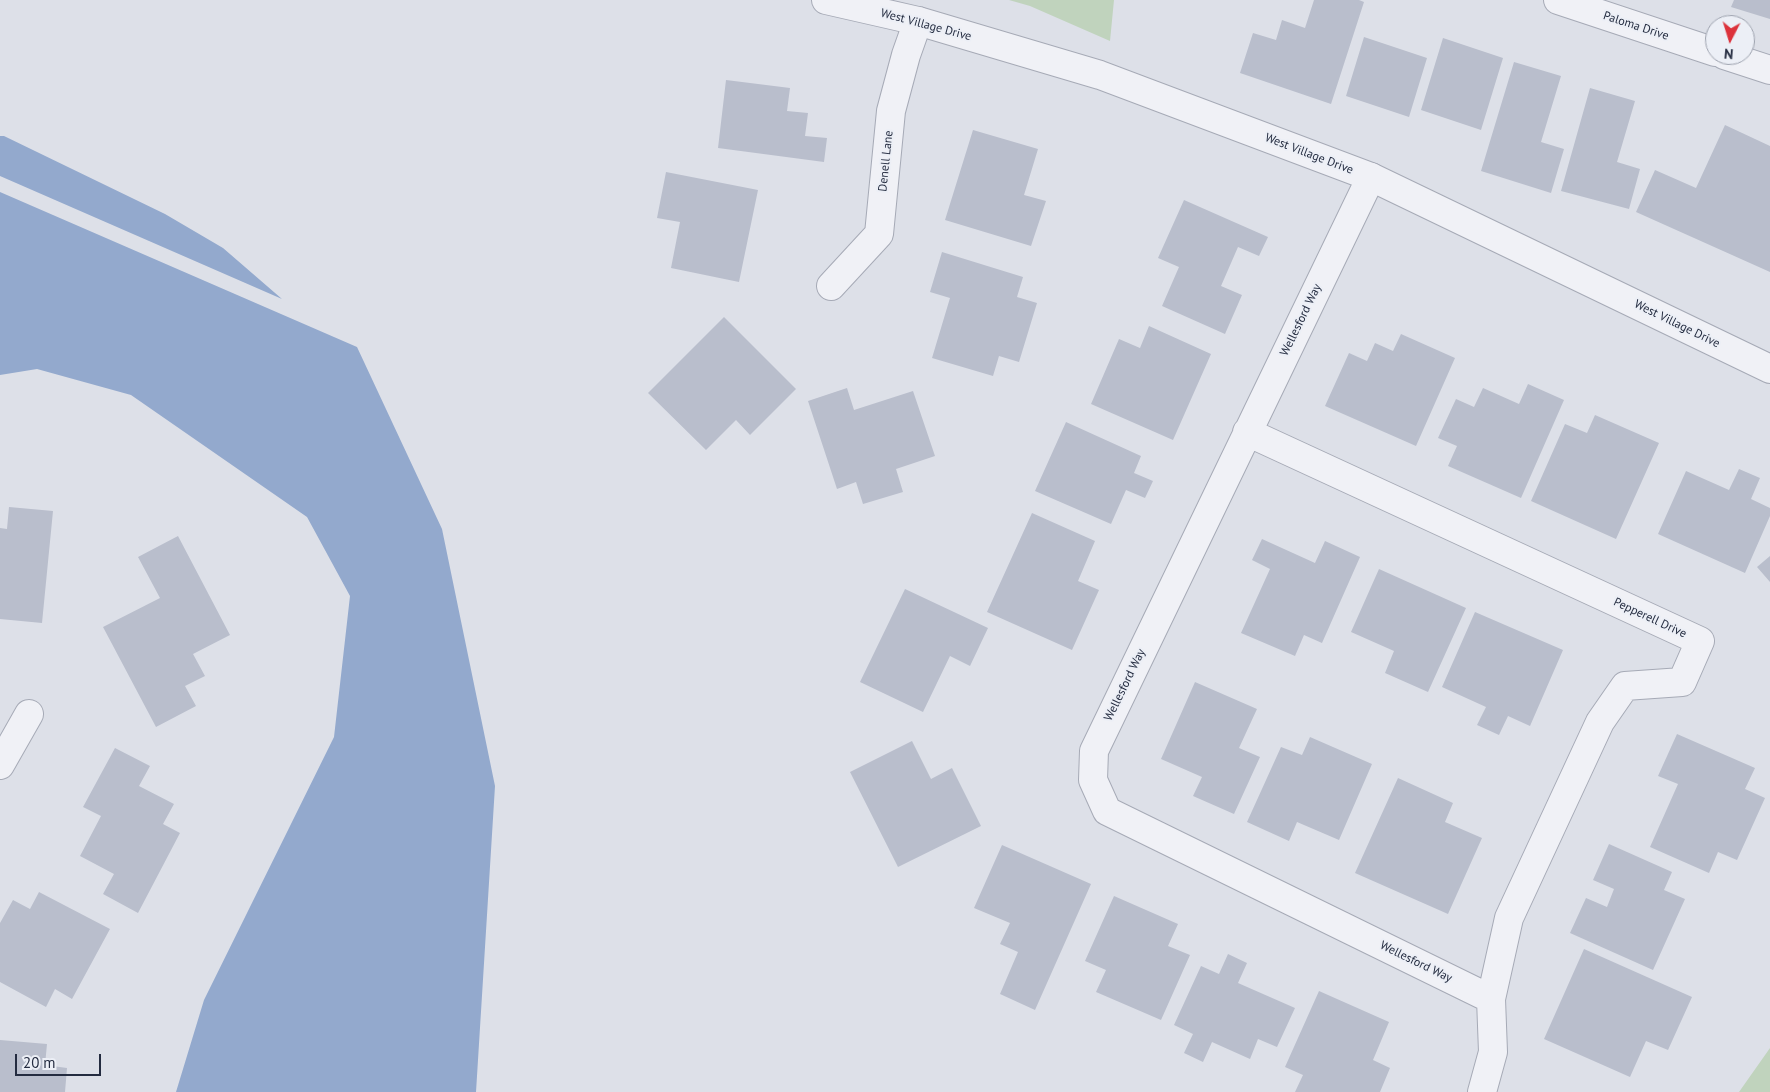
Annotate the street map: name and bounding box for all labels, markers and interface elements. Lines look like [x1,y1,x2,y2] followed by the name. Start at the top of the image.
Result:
[879,6,973,44] street label: West Village Drive
[1601,9,1671,43] street label: Paloma Drive
[1705,15,1755,65] north arrow
[1723,45,1734,63] text: N
[876,130,896,192] street label: Denell Lane
[1263,131,1355,177] street label: West Village Drive
[1277,282,1325,358] street label: Wellesford Way
[1632,297,1722,351] street label: West Village Drive
[1611,595,1689,641] street label: Pepperell Drive
[1101,647,1149,723] street label: Wellesford Way
[1378,938,1454,986] street label: Wellesford Way
[18,1044,104,1076] scale bar
[23,1053,56,1072] text: 20 m

